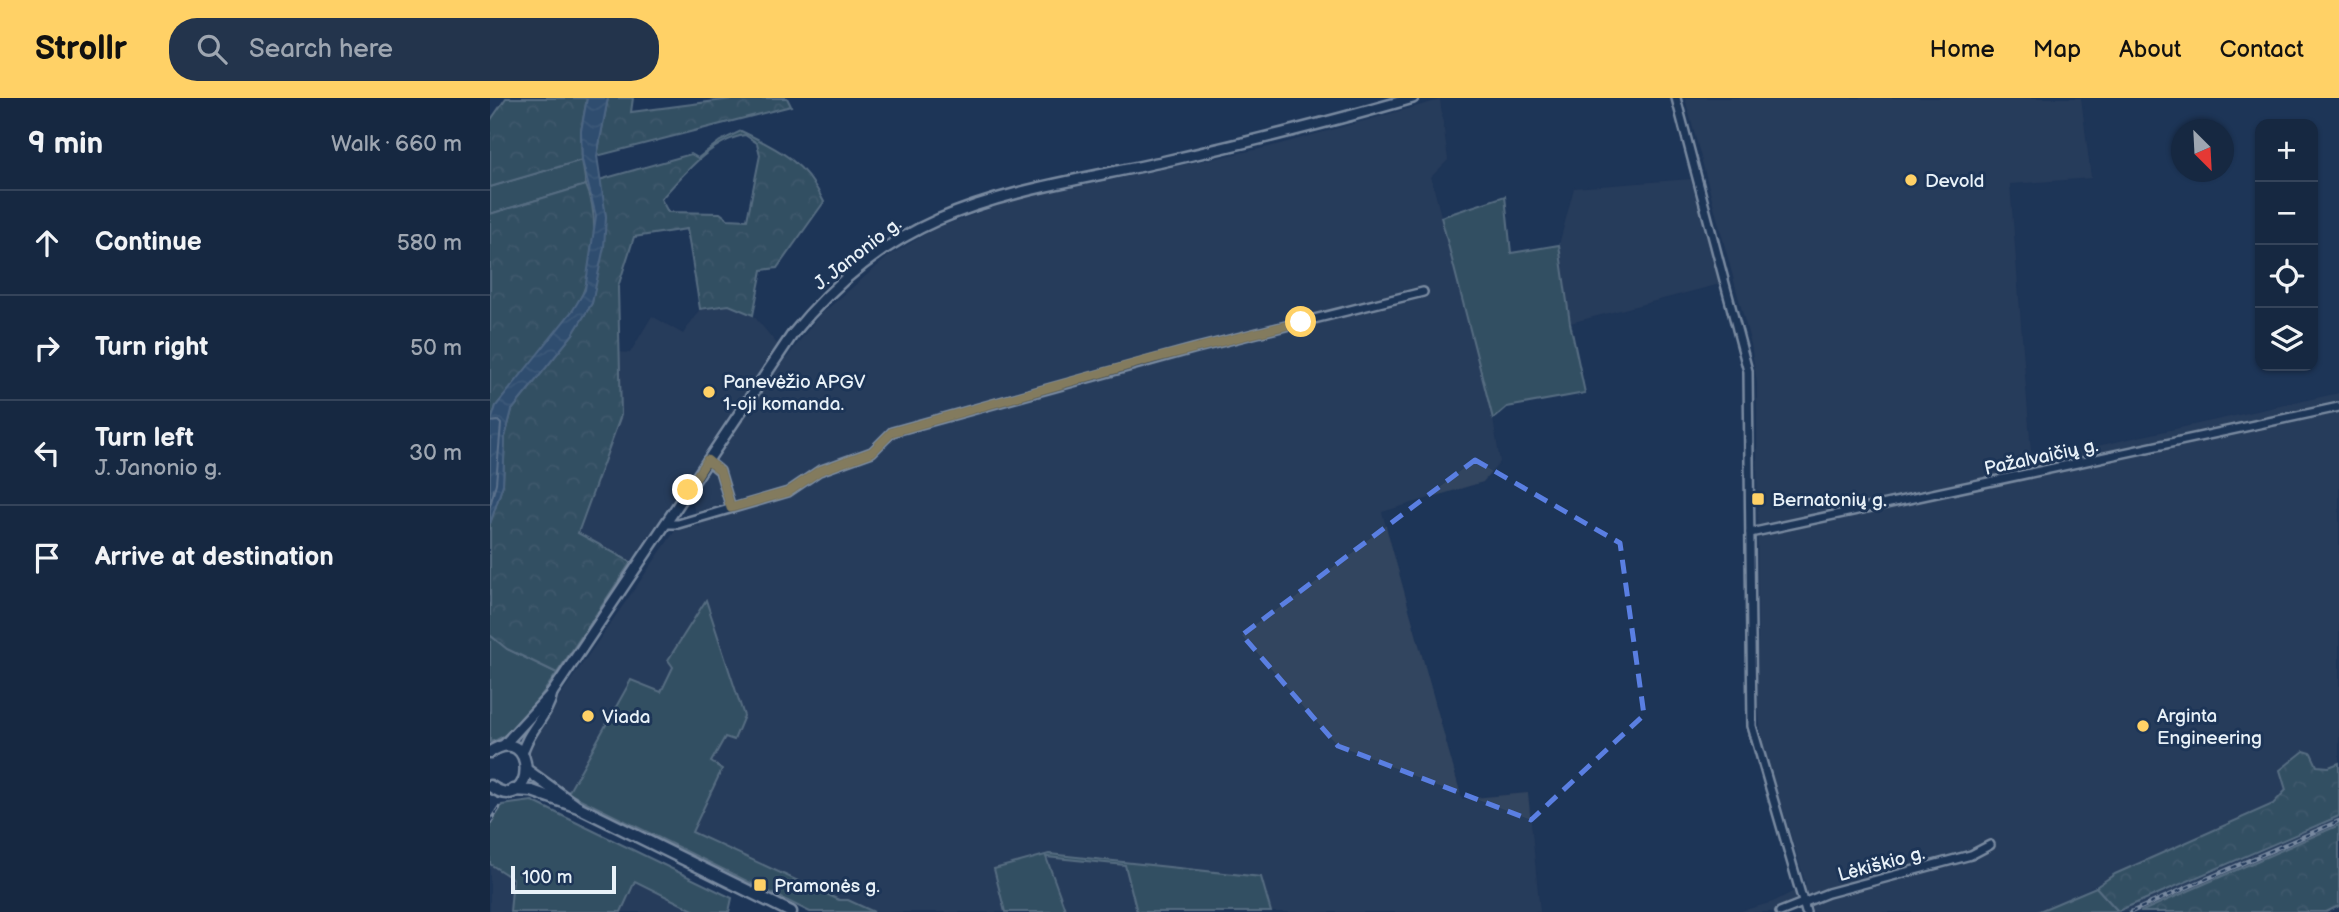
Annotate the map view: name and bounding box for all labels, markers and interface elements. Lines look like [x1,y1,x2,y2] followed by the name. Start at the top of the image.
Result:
[169,18,659,81] search box
[35,29,127,69] text: Strollr
[193,30,231,68] icon: search
[249,34,393,65] text: Search here
[1930,35,1995,64] text: Home
[2033,35,2081,64] text: Map
[2119,35,2181,64] text: About
[2219,35,2304,64] text: Contact
[2171,119,2234,182] north arrow
[2255,119,2318,371] map controls
[2255,119,2318,182] button: +
[28,126,103,162] text: 9 min
[331,130,462,158] text: Walk · 660 m
[1925,170,1984,193] place label: Devold
[1903,172,1919,188] marker: Devold
[2255,182,2318,245] button: −
[810,213,906,295] street label: J. Janonio g.
[28,224,66,262] icon: ahead
[95,227,202,258] text: Continue
[397,229,462,257] text: 580 m
[2255,245,2318,308] button: locate
[1285,306,1316,337] route start
[2255,308,2318,371] button: layers
[28,329,66,367] icon: right
[95,332,208,363] text: Turn right
[410,334,462,362] text: 50 m
[723,371,866,416] place label: Panevėžio APGV 1-oji komanda.
[701,384,717,400] marker: Panevėžio APGV 1-oji komanda.
[95,423,194,454] text: Turn left
[28,434,66,472] icon: left
[1982,434,2100,481] street label: Pažalvaičių g.
[409,439,462,467] text: 30 m
[95,454,222,482] text: J. Janonio g.
[672,474,703,505] route end
[1772,489,1887,512] place label: Bernatonių g.
[1750,491,1766,507] marker: Bernatonių g.
[28,539,66,577] icon: arrive
[95,542,334,573] text: Arrive at destination
[2157,705,2262,750] place label: Arginta Engineering
[602,706,651,729] place label: Viada
[580,708,596,724] marker: Viada
[2135,718,2151,734] marker: Arginta Engineering
[1835,842,1927,887] street label: Lėkiškio g.
[511,863,616,895] scale bar
[522,866,573,889] text: 100 m
[774,875,880,898] place label: Pramonės g.
[752,877,768,893] marker: Pramonės g.

